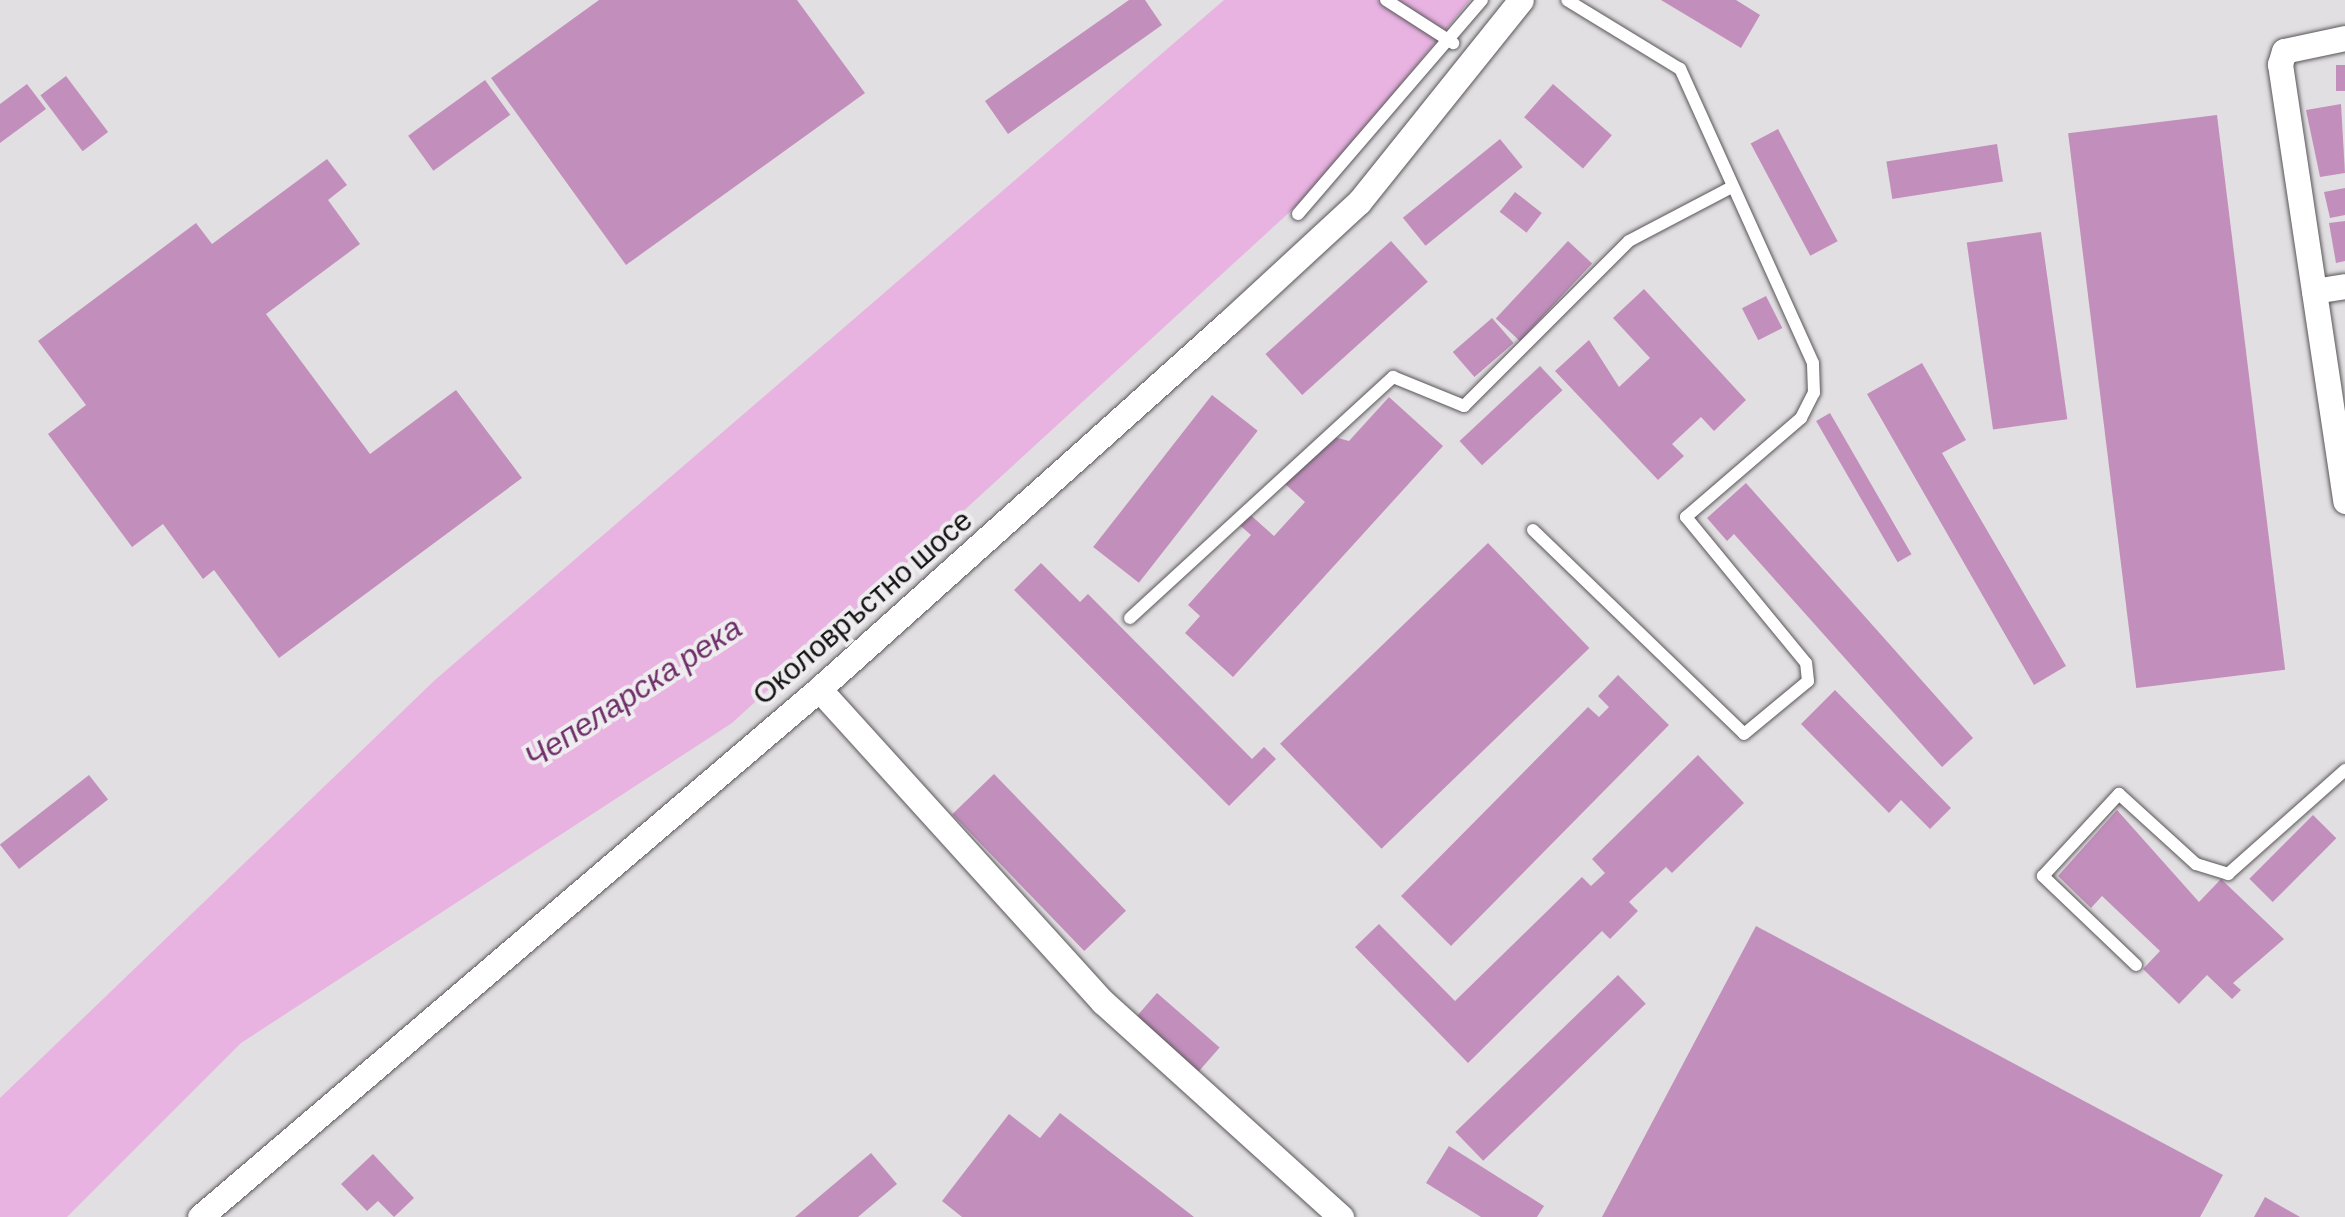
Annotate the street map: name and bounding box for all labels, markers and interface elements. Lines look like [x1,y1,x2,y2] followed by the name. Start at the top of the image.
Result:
[744,501,978,711] street label: Околовръстно шосе
[516,607,748,775] water label: Чепеларска река

